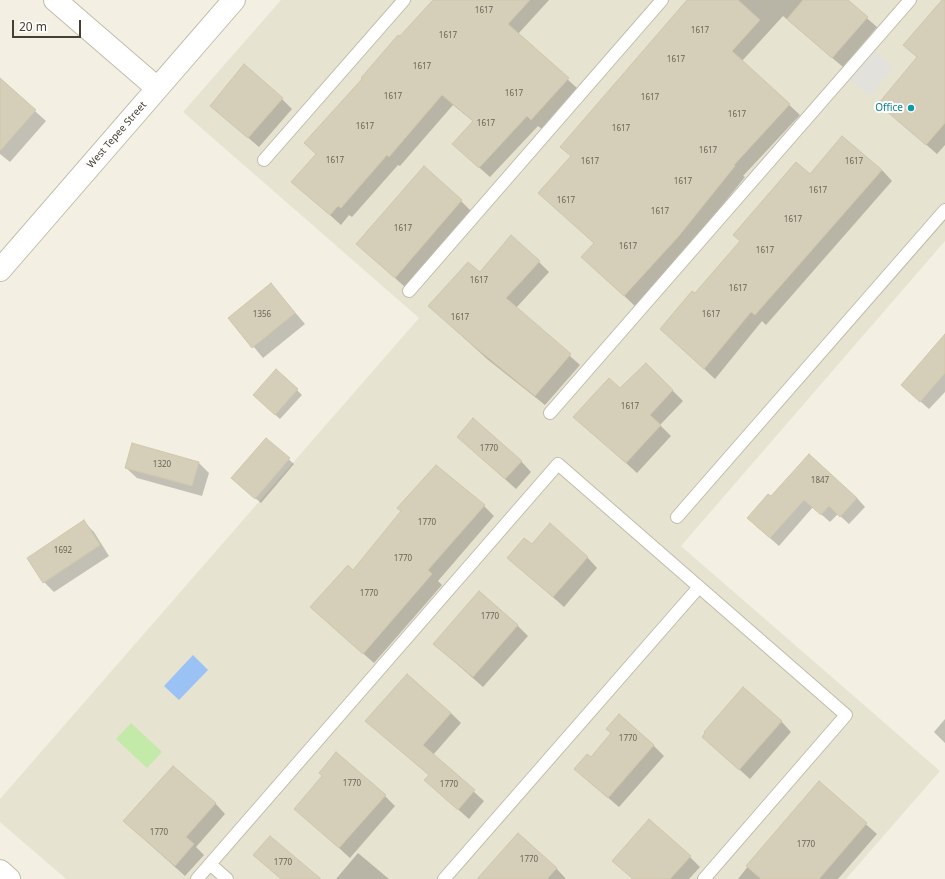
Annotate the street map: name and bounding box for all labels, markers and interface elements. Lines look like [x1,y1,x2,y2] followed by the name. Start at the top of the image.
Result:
[475,6,493,16] house number: 1617
[14,12,83,38] scale bar
[19,18,47,35] text: 20 m
[691,26,709,36] house number: 1617
[439,31,457,41] house number: 1617
[667,55,685,65] house number: 1617
[413,62,431,72] house number: 1617
[505,89,523,99] house number: 1617
[384,92,402,102] house number: 1617
[641,93,659,103] house number: 1617
[85,99,149,171] street label: West Tepee Street
[875,102,903,114] place label: Office
[906,103,916,113] marker: Office
[728,110,746,120] house number: 1617
[477,119,495,129] house number: 1617
[356,122,374,132] house number: 1617
[612,124,630,134] house number: 1617
[699,146,717,156] house number: 1617
[326,156,344,166] house number: 1617
[581,157,599,167] house number: 1617
[845,157,863,167] house number: 1617
[674,177,692,187] house number: 1617
[809,186,827,196] house number: 1617
[557,196,575,206] house number: 1617
[651,207,669,217] house number: 1617
[784,215,802,225] house number: 1617
[394,224,412,234] house number: 1617
[619,242,637,252] house number: 1617
[756,246,774,256] house number: 1617
[470,276,488,286] house number: 1617
[729,284,747,294] house number: 1617
[253,310,271,320] house number: 1356
[702,310,720,320] house number: 1617
[451,313,469,323] house number: 1617
[621,402,639,412] house number: 1617
[480,444,498,454] house number: 1770
[153,460,171,470] house number: 1320
[811,476,829,486] house number: 1847
[418,518,436,528] house number: 1770
[54,546,72,556] house number: 1692
[394,554,412,564] house number: 1770
[360,589,378,599] house number: 1770
[481,612,499,622] house number: 1770
[619,734,637,744] house number: 1770
[343,779,361,789] house number: 1770
[440,780,458,790] house number: 1770
[150,828,168,838] house number: 1770
[797,840,815,850] house number: 1770
[520,855,538,865] house number: 1770
[274,858,292,868] house number: 1770

